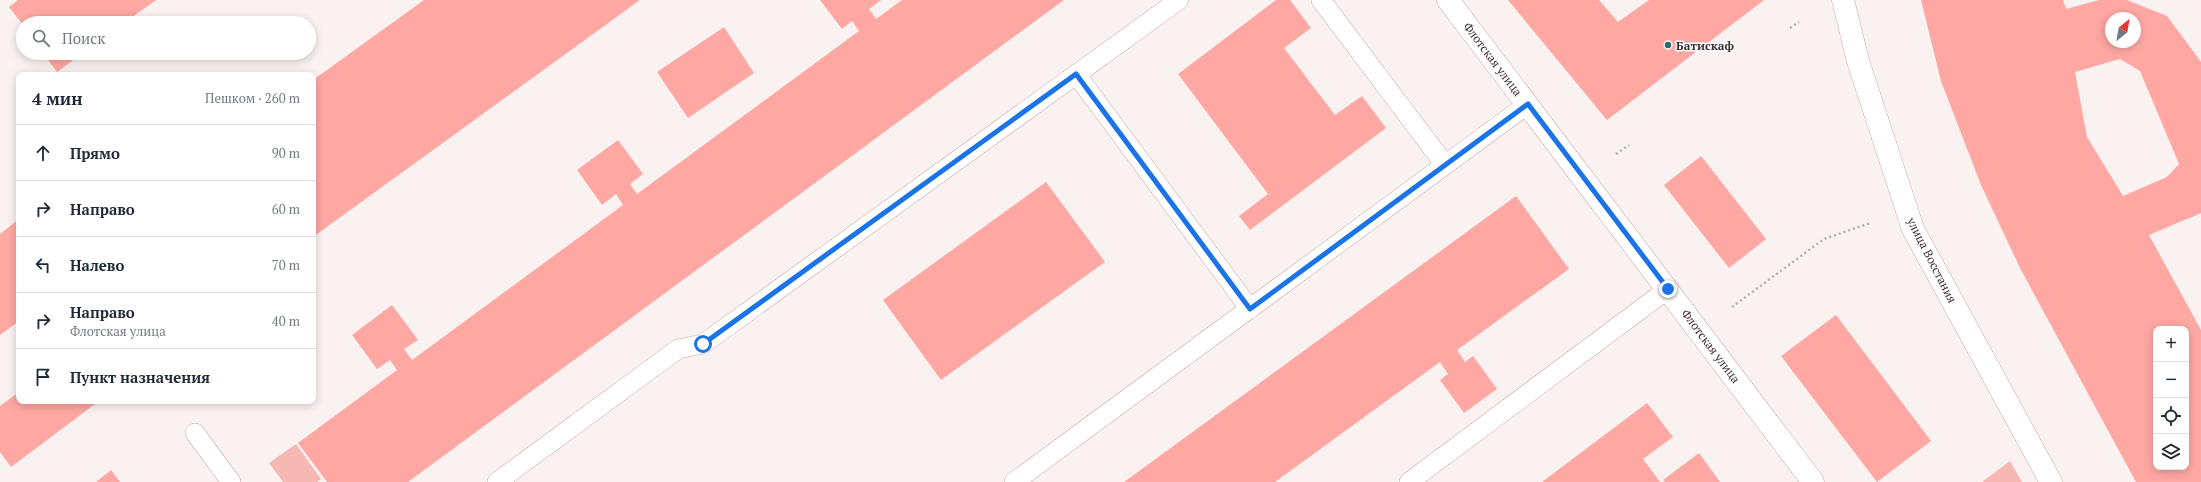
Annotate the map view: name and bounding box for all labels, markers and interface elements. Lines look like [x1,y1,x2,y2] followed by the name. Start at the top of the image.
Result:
[2105,12,2141,48] north arrow
[16,16,316,60] search box
[1460,19,1526,99] street label: Флотская улица
[30,27,52,49] icon: search
[62,28,105,48] text: Поиск
[1676,38,1735,53] place label: Батискаф
[1663,40,1673,50] marker: Батискаф
[32,87,82,110] text: 4 мин
[205,89,300,107] text: Пешком · 260 m
[32,142,54,164] icon: ahead
[70,143,120,163] text: Прямо
[272,144,300,162] text: 90 m
[32,198,54,220] icon: right
[70,199,135,219] text: Направо
[272,200,300,218] text: 60 m
[1904,214,1960,305] street label: улица Восстания
[32,254,54,276] icon: left
[70,255,124,275] text: Налево
[272,256,300,274] text: 70 m
[1659,280,1677,298] route end
[70,302,135,322] text: Направо
[1678,306,1744,386] street label: Флотская улица
[32,310,54,332] icon: right
[272,312,300,330] text: 40 m
[70,322,166,340] text: Флотская улица
[2153,326,2189,470] map controls
[2153,326,2189,362] button: +
[694,335,712,353] route start
[2153,362,2189,398] button: −
[32,366,54,388] icon: arrive
[70,367,210,387] text: Пункт назначения
[2153,398,2189,434] button: locate
[2153,434,2189,470] button: layers

